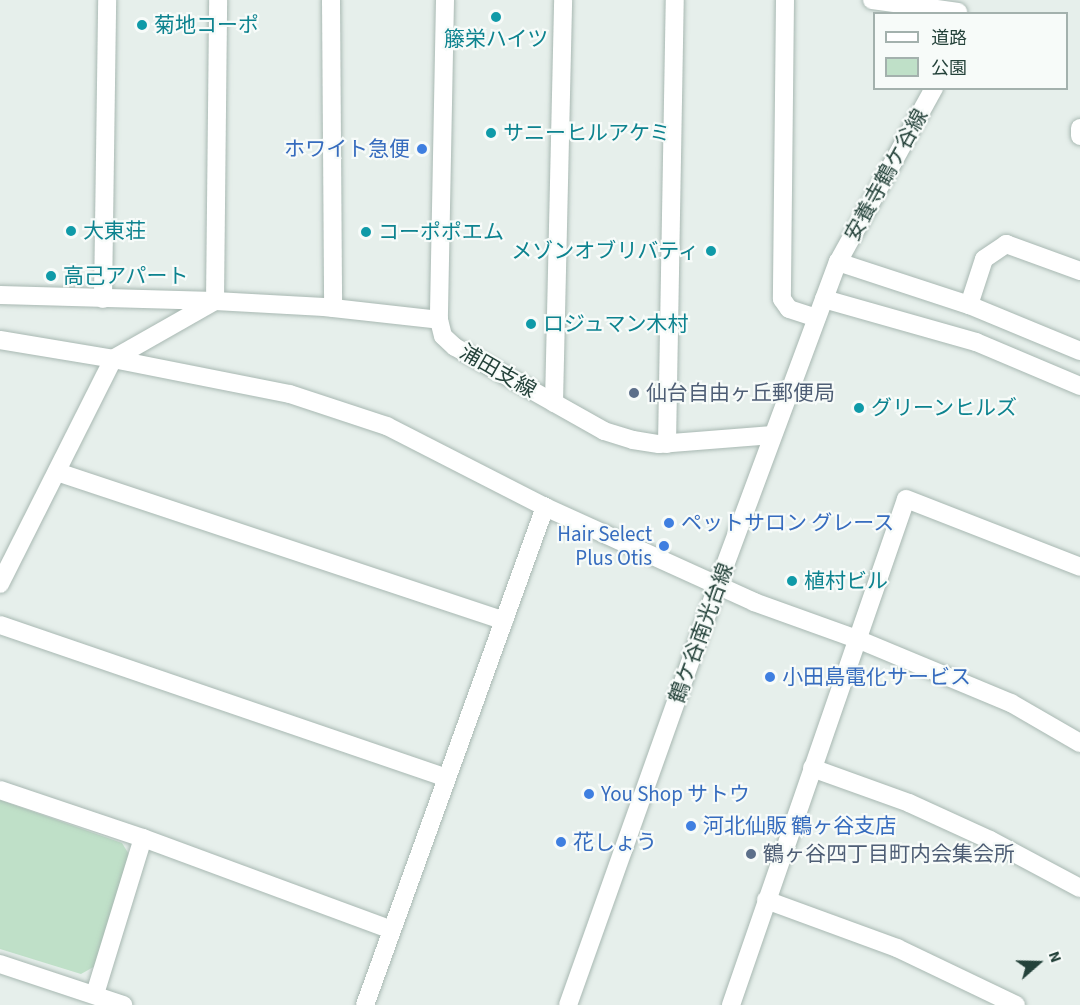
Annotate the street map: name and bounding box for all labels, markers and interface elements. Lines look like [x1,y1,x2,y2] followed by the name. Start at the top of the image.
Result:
[489,10,503,24] marker: 籐栄ハイツ
[154,12,259,38] place label: 菊地コーポ
[873,12,1068,90] legend
[135,18,149,32] marker: 菊地コーポ
[444,26,548,52] place label: 籐栄ハイツ
[931,26,967,51] text: 道路
[931,56,967,81] text: 公園
[839,105,933,245] street label: 安養寺鶴ケ谷線
[503,120,671,146] place label: サニーヒルアケミ
[484,126,498,140] marker: サニーヒルアケミ
[284,136,410,162] place label: ホワイト急便
[415,142,429,156] marker: ホワイト急便
[83,218,146,244] place label: 大東荘
[378,219,504,245] place label: コーポポエム
[64,224,78,238] marker: 大東荘
[359,225,373,239] marker: コーポポエム
[510,238,699,264] place label: メゾンオブリバティ
[704,244,718,258] marker: メゾンオブリバティ
[63,263,189,289] place label: 高己アパート
[44,269,58,283] marker: 高己アパート
[543,311,690,337] place label: ロジュマン木村
[524,317,538,331] marker: ロジュマン木村
[455,339,541,403] street label: 浦田支線
[646,380,835,406] place label: 仙台自由ヶ丘郵便局
[627,386,641,400] marker: 仙台自由ヶ丘郵便局
[871,395,1018,421] place label: グリーンヒルズ
[852,401,866,415] marker: グリーンヒルズ
[681,510,895,536] place label: ペットサロン グレース
[662,516,676,530] marker: ペットサロン グレース
[557,521,652,571] place label: Hair Select Plus Otis
[657,539,671,553] marker: Hair Select Plus Otis
[664,560,738,706] street label: 鶴ケ谷南光台線
[804,568,888,594] place label: 植村ビル
[785,574,799,588] marker: 植村ビル
[782,664,971,690] place label: 小田島電化サービス
[763,670,777,684] marker: 小田島電化サービス
[601,781,750,807] place label: You Shop サトウ
[582,787,596,801] marker: You Shop サトウ
[703,813,896,839] place label: 河北仙販 鶴ヶ谷支店
[684,819,698,833] marker: 河北仙販 鶴ヶ谷支店
[573,829,657,855] place label: 花しょう
[554,835,568,849] marker: 花しょう
[763,841,1015,867] place label: 鶴ヶ谷四丁目町内会集会所
[744,847,758,861] marker: 鶴ヶ谷四丁目町内会集会所
[1008,933,1068,993] north arrow
[1043,948,1067,966] text: N

